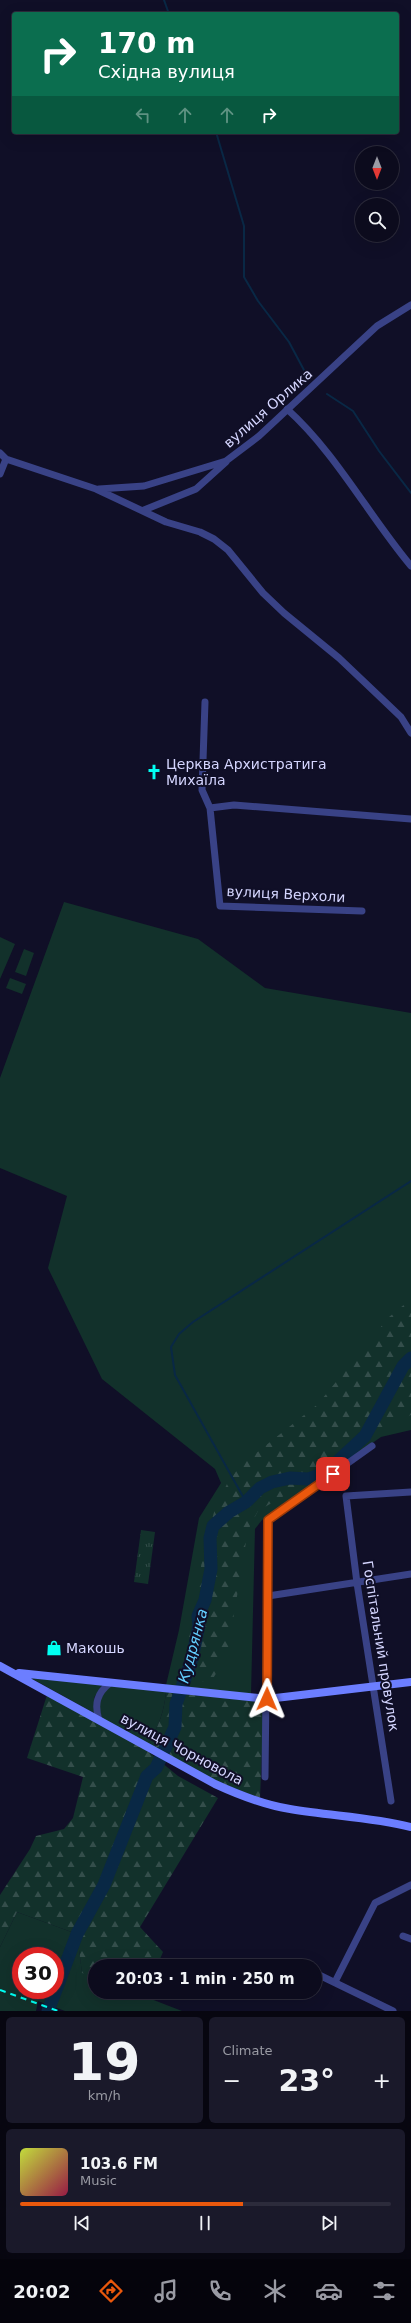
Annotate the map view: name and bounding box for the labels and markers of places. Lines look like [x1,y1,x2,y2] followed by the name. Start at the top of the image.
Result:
[166,756,326,788] place label: Церква Архистратига Михаїла
[145,763,163,781] church icon: Церква Архистратига Михаїла
[316,1457,350,1491] pin
[45,1639,63,1657] shop icon: Макошь
[66,1640,125,1656] place label: Макошь

